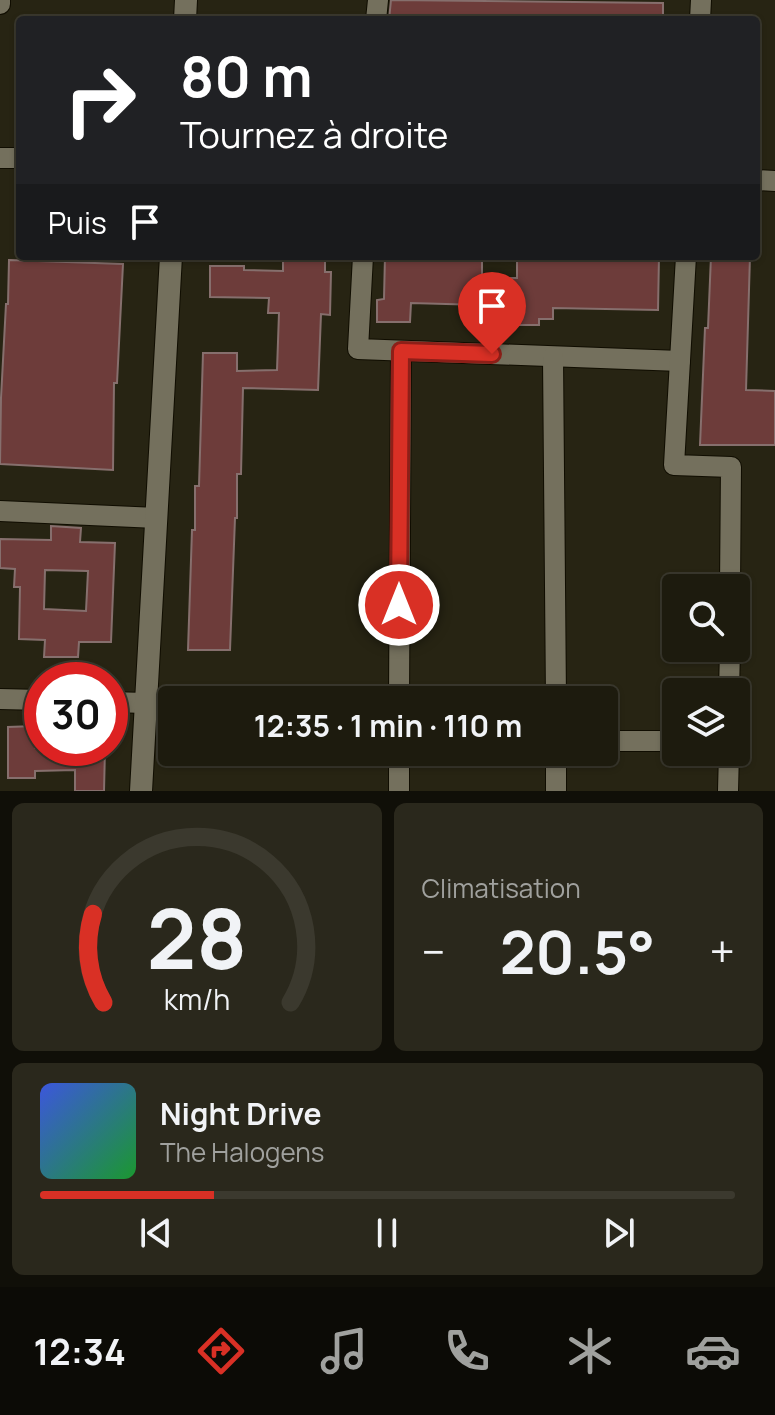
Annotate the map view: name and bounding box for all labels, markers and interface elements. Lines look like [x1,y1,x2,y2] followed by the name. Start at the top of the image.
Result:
[180,37,313,114] text: 80 m
[48,48,152,152] icon: right
[180,110,448,159] text: Tournez à droite
[123,200,167,244] icon: arrive
[48,202,107,243] text: Puis
[458,272,526,354] pin
[470,284,514,328] icon: arrive
[357,563,441,647] position arrow
[662,574,750,766] map controls
[662,574,750,662] button: search
[24,662,128,766] speed limit sign: 30
[662,678,750,766] button: layers
[254,705,522,746] text: 12:35 · 1 min · 110 m
[422,870,581,906] text: Climatisation
[146,880,247,994] text: 28
[500,910,655,992] text: 20.5°
[422,921,445,981] text: −
[710,921,735,981] text: +
[164,980,230,1019] text: km/h
[160,1093,322,1134] text: Night Drive
[160,1134,324,1170] text: The Halogens
[134,1211,178,1255] icon: previous
[365,1211,409,1255] icon: pause
[597,1211,641,1255] icon: next
[193,1323,249,1379] icon: directions
[316,1323,372,1379] icon: music
[439,1323,495,1379] icon: phone
[562,1323,618,1379] icon: climate
[685,1323,741,1379] icon: car
[34,1327,126,1376] text: 12:34

